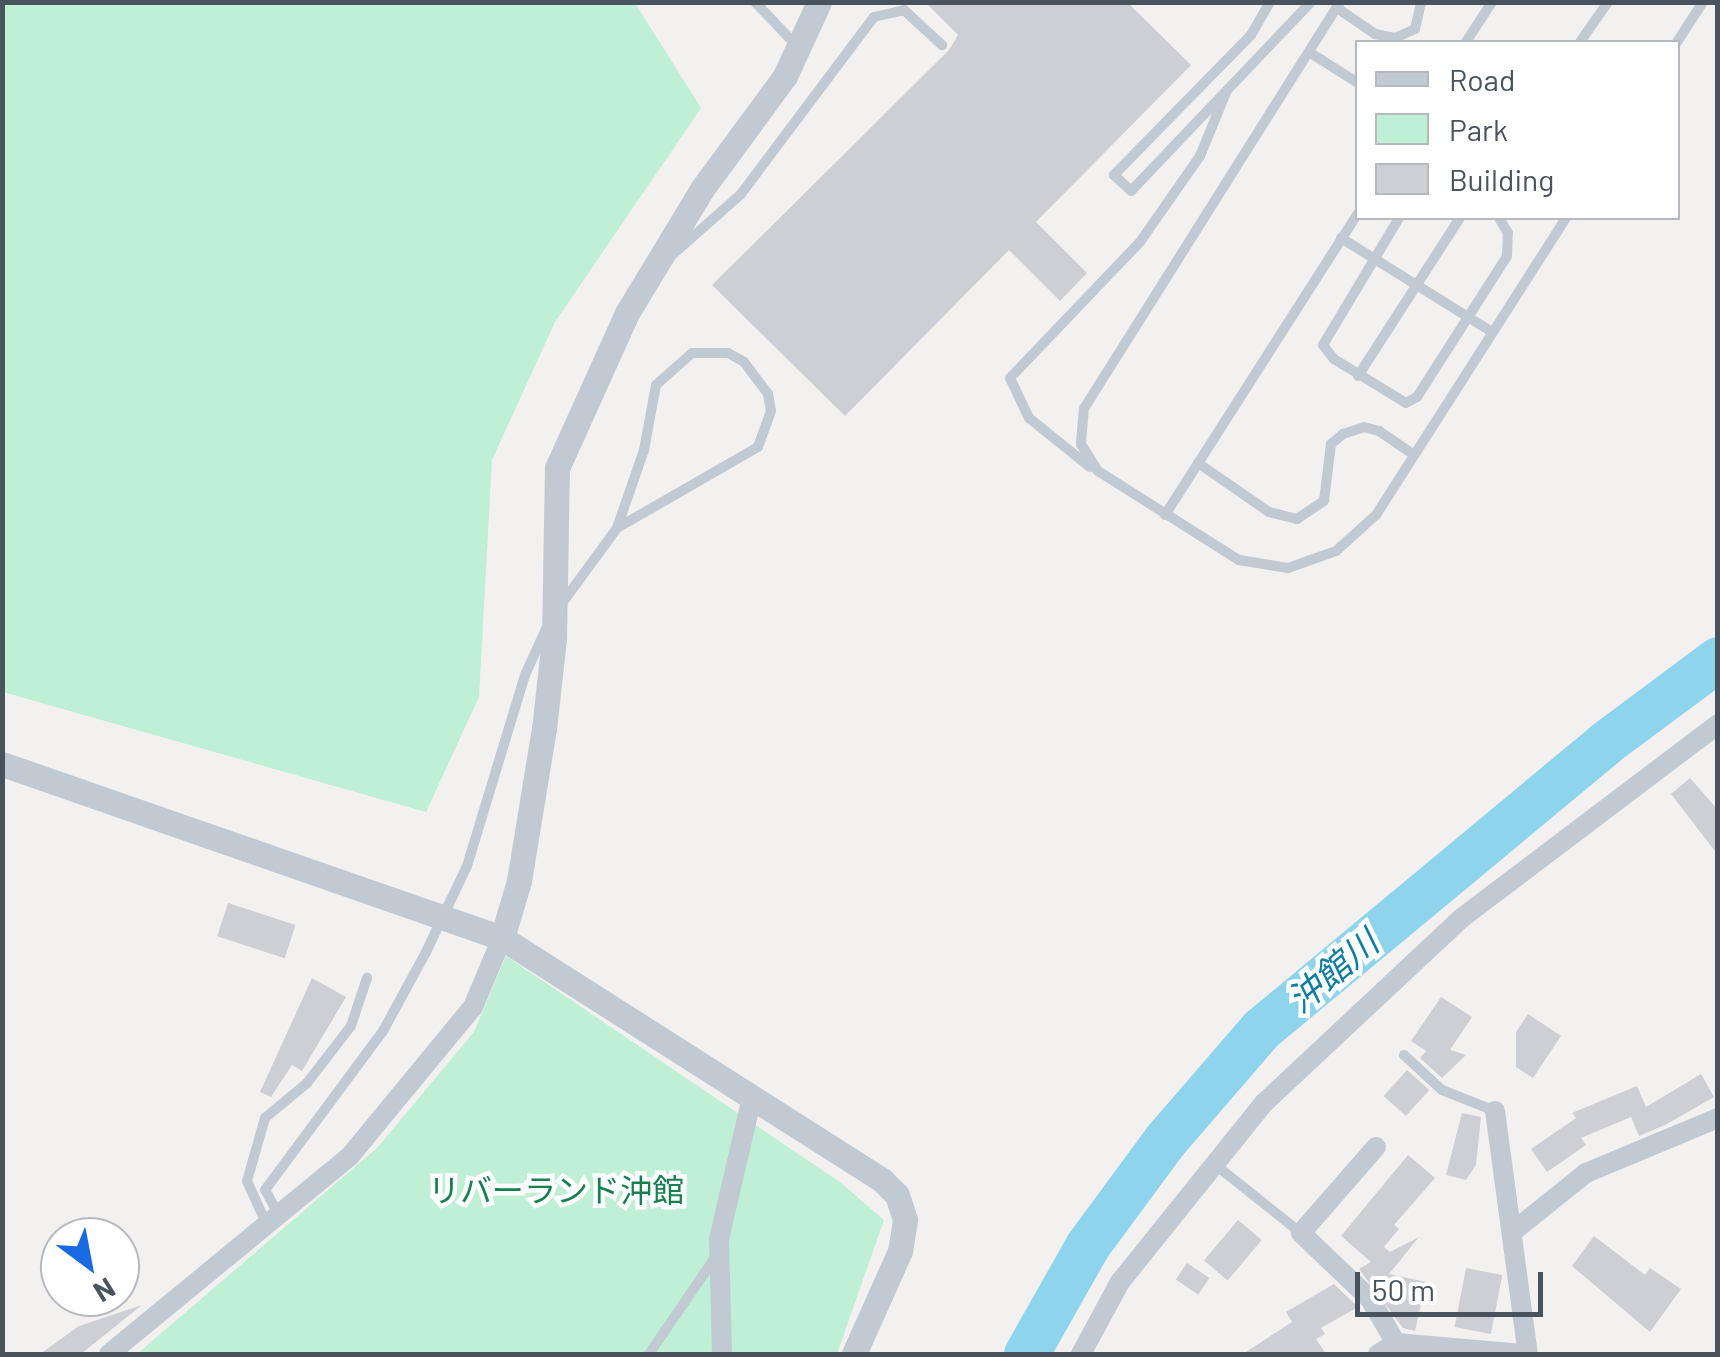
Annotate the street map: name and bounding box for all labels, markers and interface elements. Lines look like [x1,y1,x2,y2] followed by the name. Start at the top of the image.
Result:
[1355,40,1680,220] legend
[1449,61,1515,97] text: Road
[1449,111,1508,147] text: Park
[1449,161,1554,197] text: Building
[1278,920,1386,1020] water label: 沖館川
[428,1170,684,1208] park label: リバーランド沖館
[40,1217,140,1317] north arrow
[1360,1252,1548,1314] scale bar
[88,1271,122,1310] text: N
[1372,1271,1435,1307] text: 50 m

